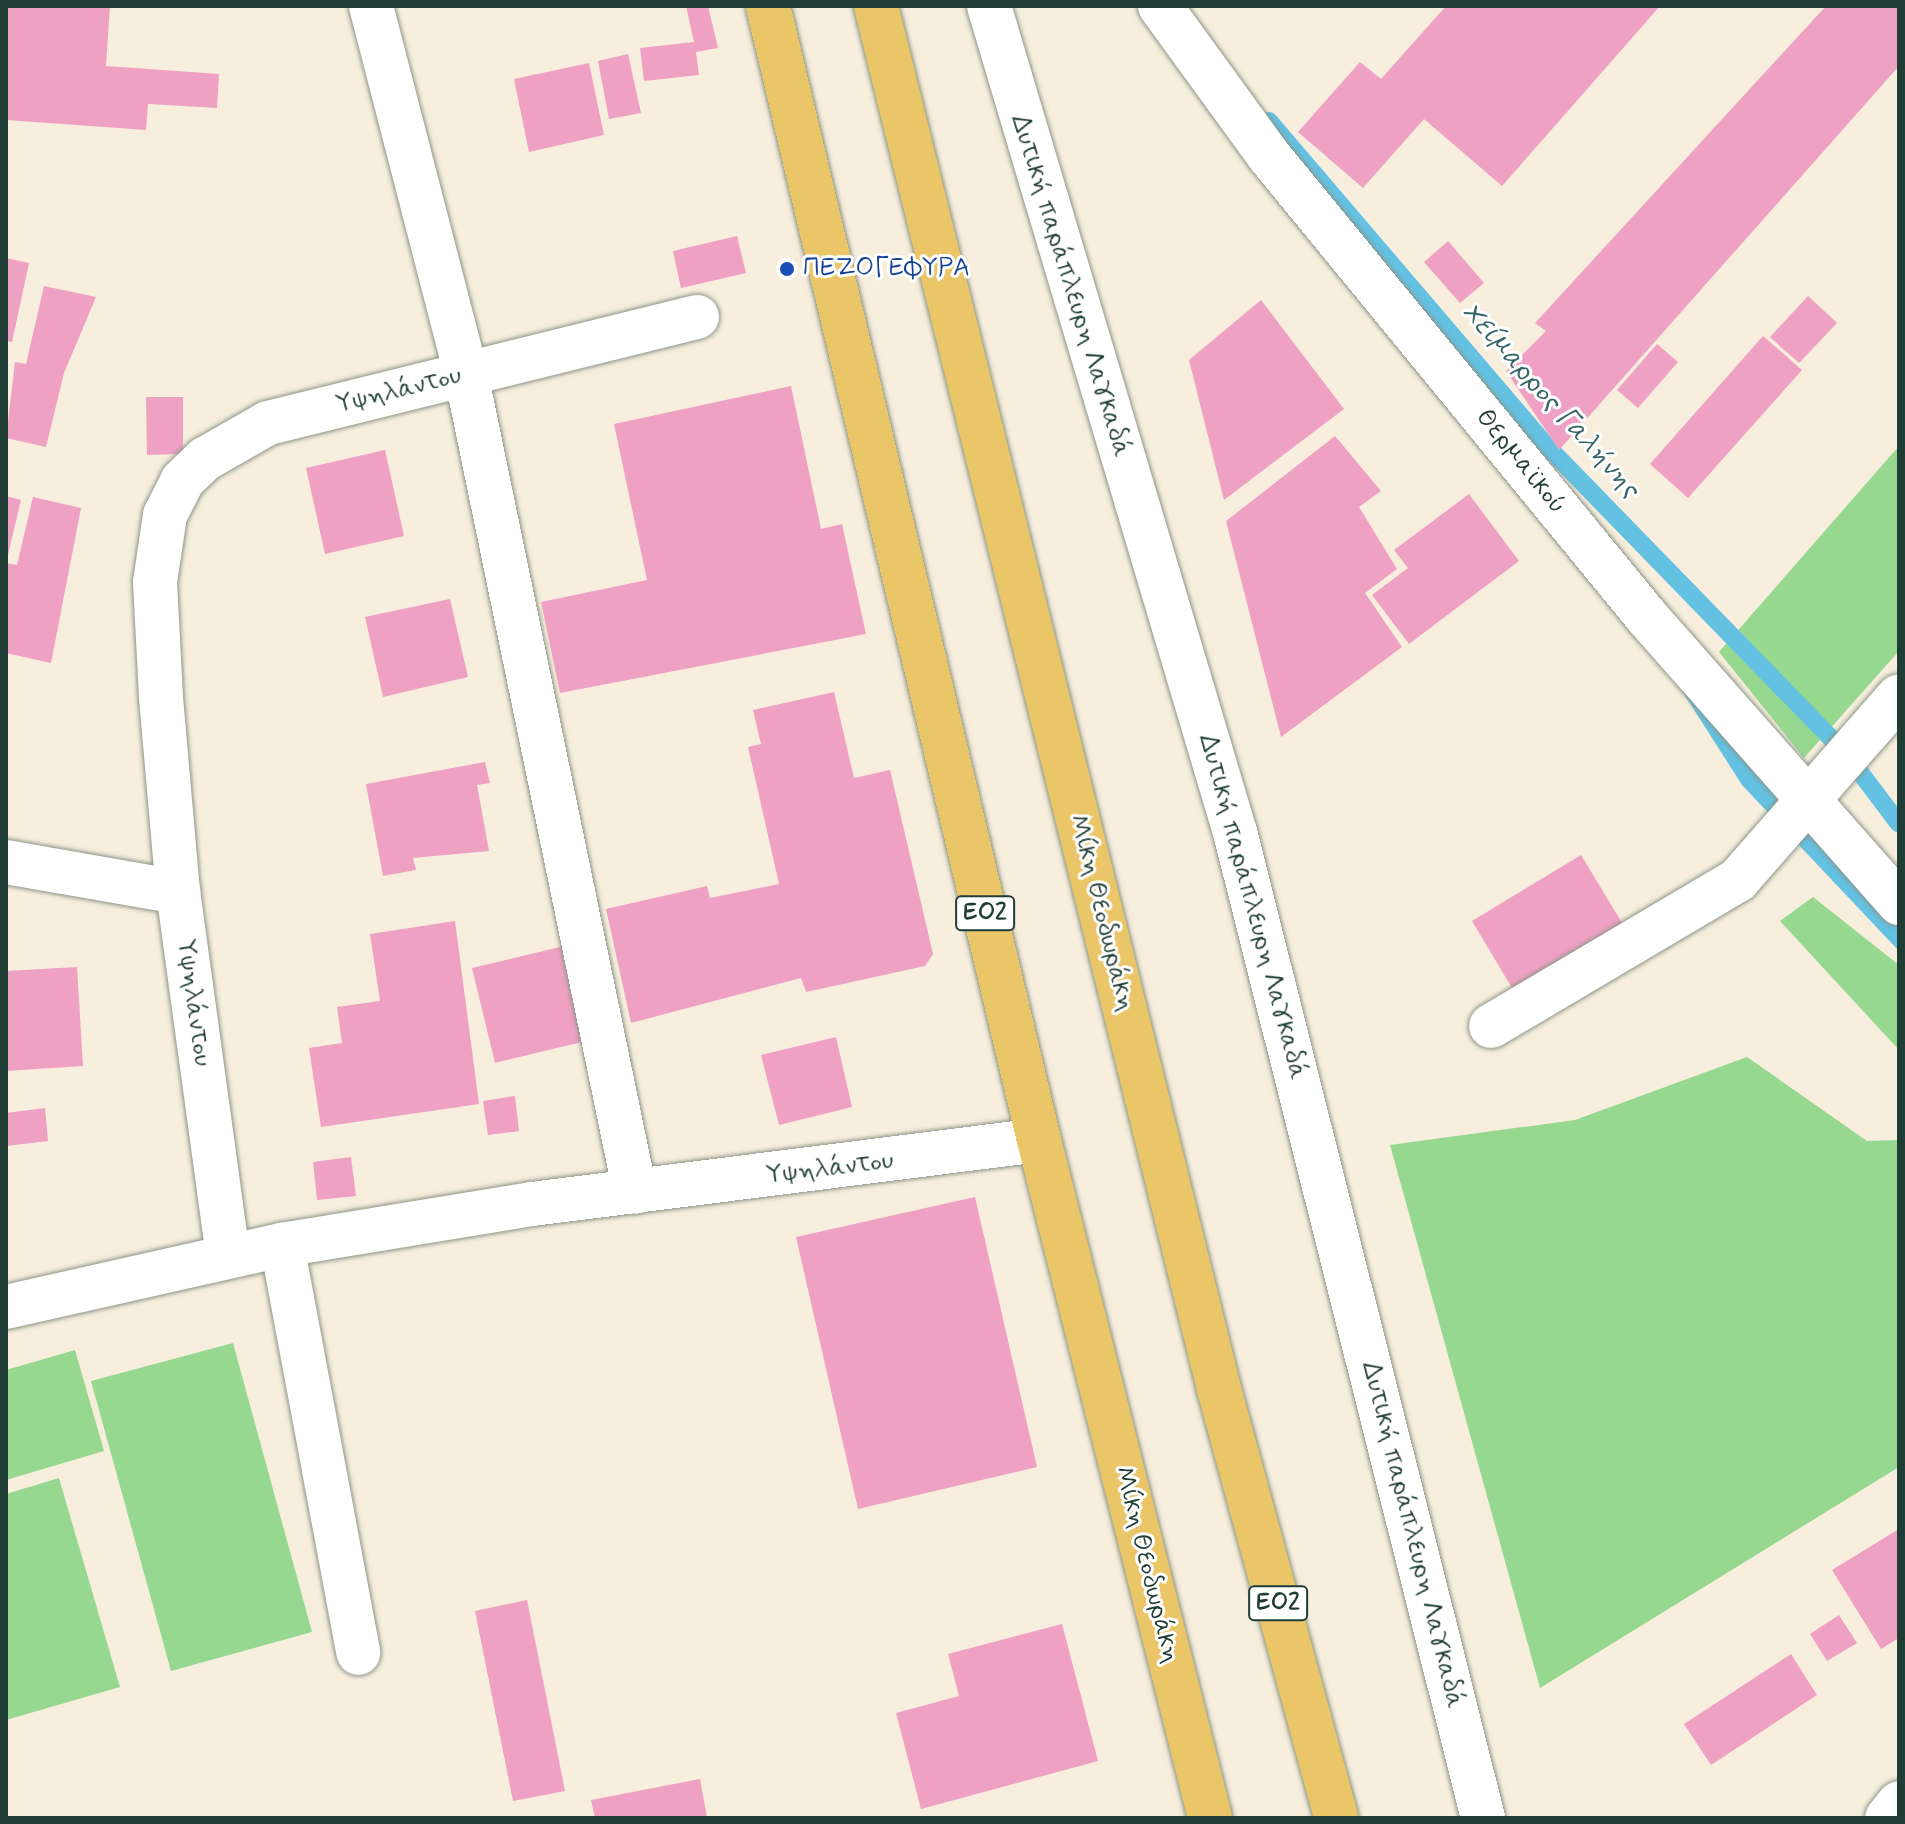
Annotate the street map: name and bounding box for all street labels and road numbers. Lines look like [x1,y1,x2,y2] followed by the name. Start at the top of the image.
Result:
[1003,111,1137,461] street label: Δυτική παράπλευρη Λαγκαδά
[333,360,465,422] street label: Υψηλάντου
[1468,403,1572,521] street label: Θερμαϊκού
[1191,731,1313,1083] street label: Δυτική παράπλευρη Λαγκαδά
[1061,811,1141,1015] street label: Μίκη Θεοδωράκη
[955,893,1015,933] road number: ΕΟ2
[169,938,217,1068] street label: Υψηλάντου
[765,1146,895,1192] street label: Υψηλάντου
[1354,1358,1470,1712] street label: Δυτική παράπλευρη Λαγκαδά
[1106,1463,1186,1667] street label: Μίκη Θεοδωράκη
[1248,1583,1308,1623] road number: ΕΟ2

